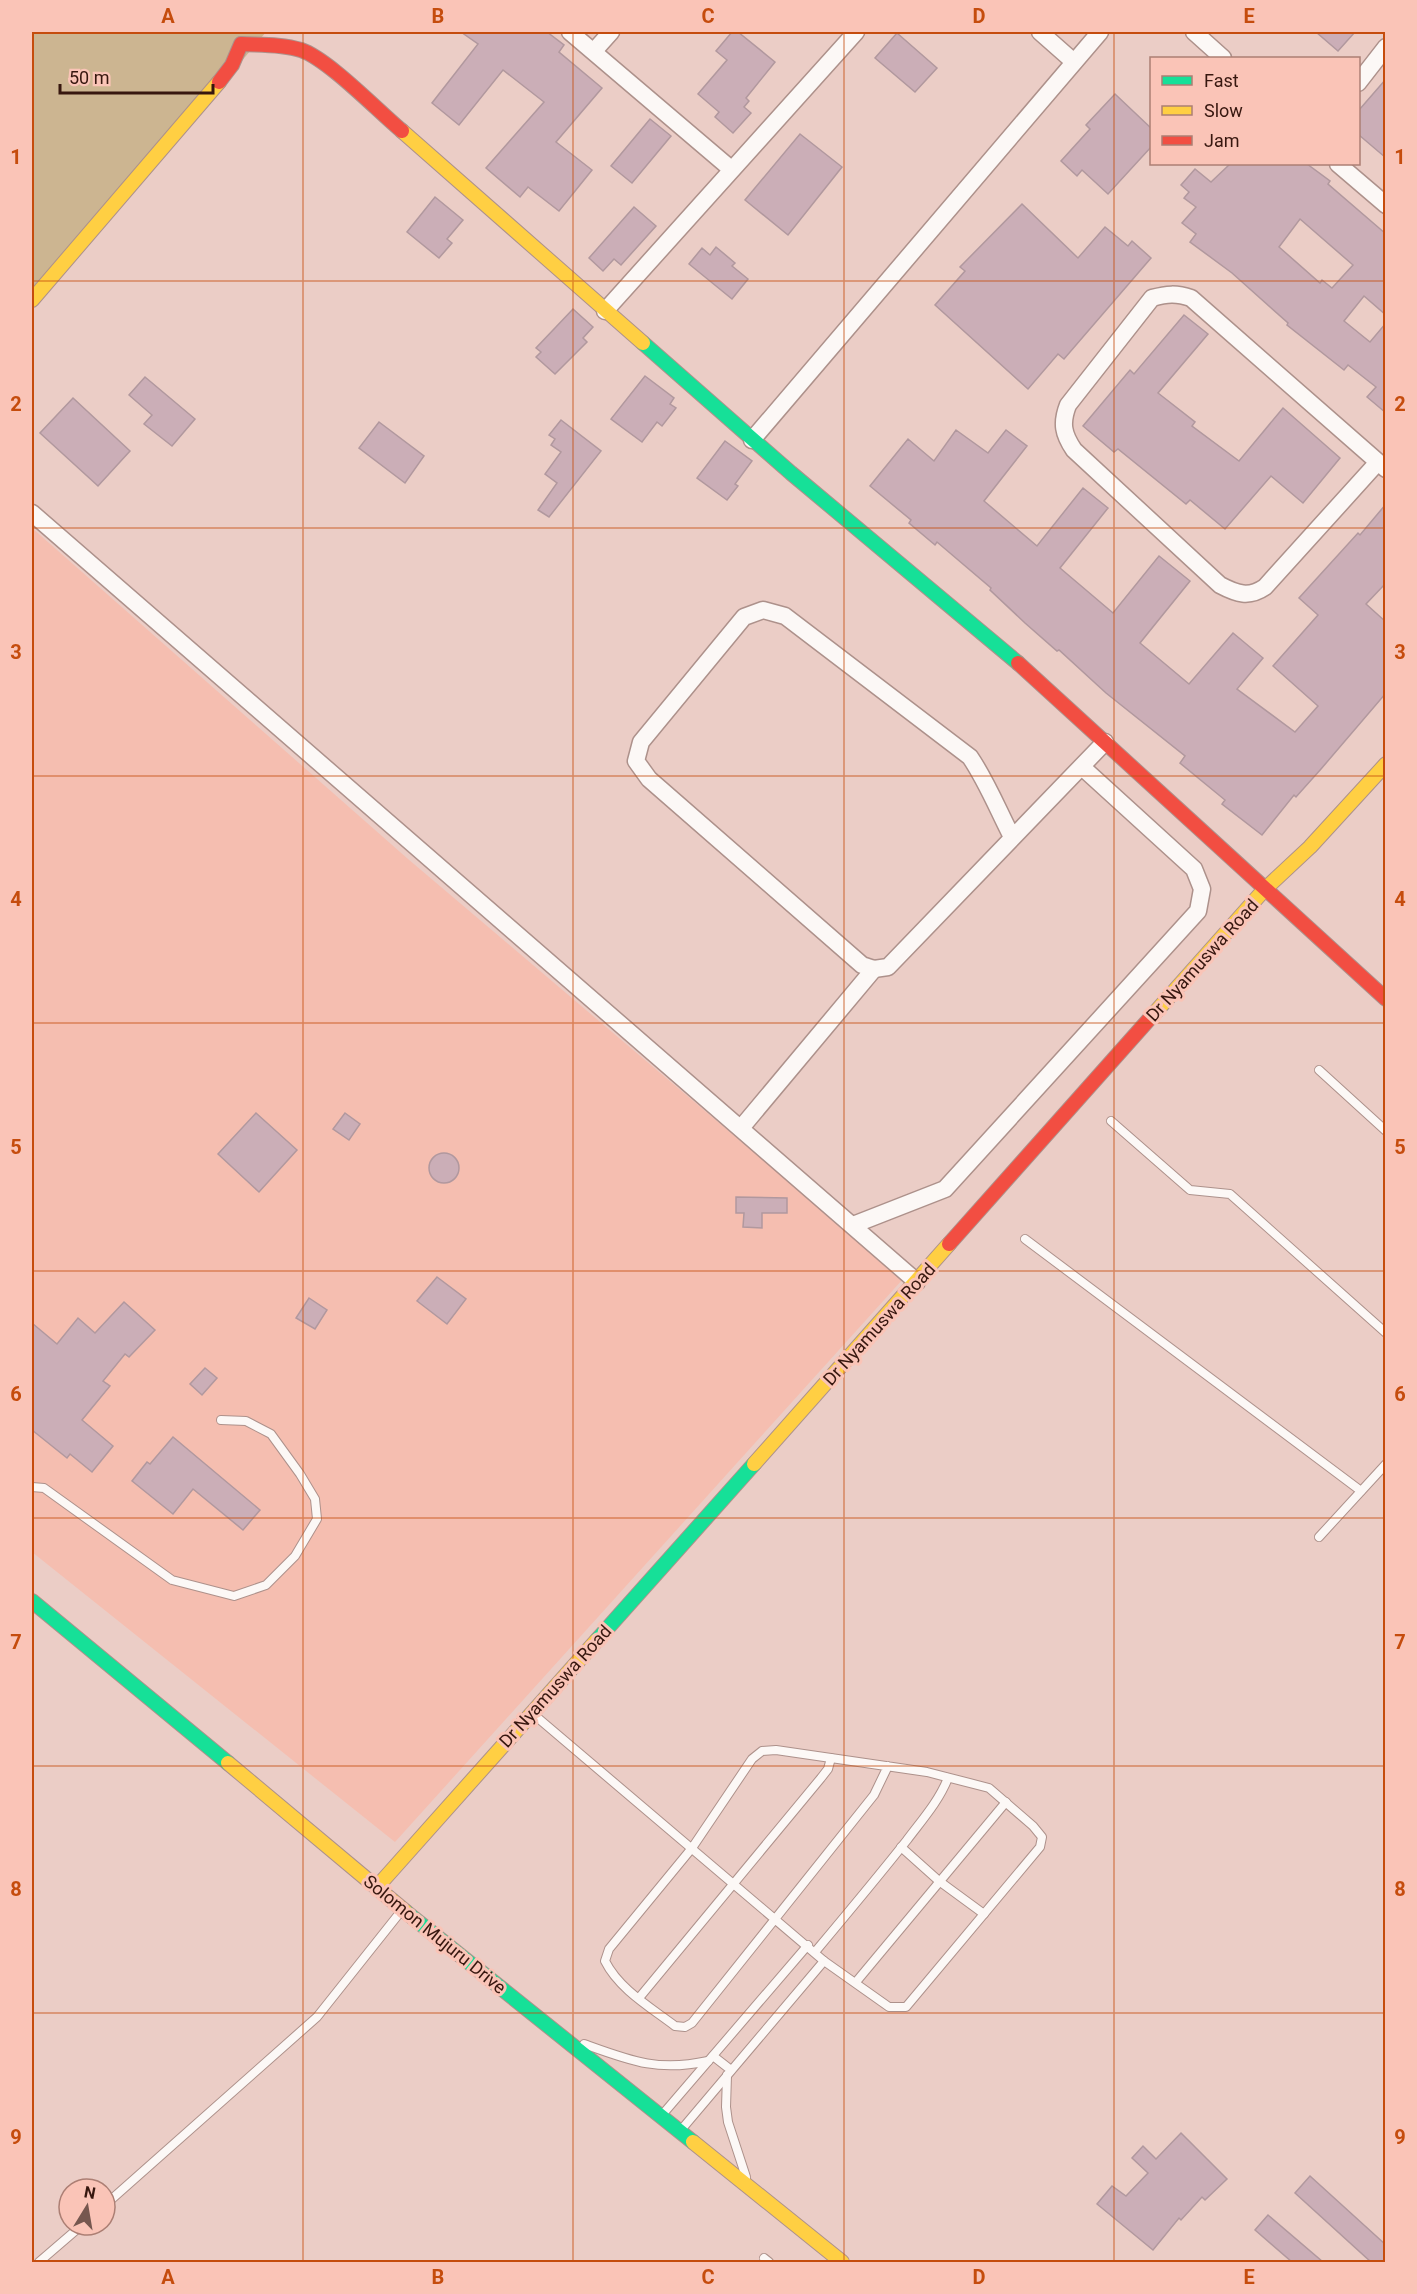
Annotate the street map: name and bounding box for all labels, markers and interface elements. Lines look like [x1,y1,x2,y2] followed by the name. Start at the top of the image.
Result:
[161,4,175,28] text: A
[432,4,444,28] text: B
[701,4,715,28] text: C
[973,4,986,28] text: D
[1243,4,1255,28] text: E
[60,57,213,95] scale bar
[1150,57,1360,165] legend
[69,67,109,88] text: 50 m
[1204,70,1239,91] text: Fast
[1204,100,1243,121] text: Slow
[1204,130,1240,151] text: Jam
[10,145,22,169] text: 1
[1394,145,1406,169] text: 1
[10,392,22,416] text: 2
[1394,392,1406,416] text: 2
[10,640,22,664] text: 3
[1394,640,1406,664] text: 3
[10,887,22,911] text: 4
[1394,887,1406,911] text: 4
[1142,894,1262,1026] street label: Dr Nyamuswa Road
[10,1135,22,1159] text: 5
[1394,1135,1406,1159] text: 5
[819,1258,939,1390] street label: Dr Nyamuswa Road
[10,1382,22,1406] text: 6
[1394,1382,1406,1406] text: 6
[495,1620,615,1752] street label: Dr Nyamuswa Road
[10,1630,22,1654] text: 7
[1394,1630,1406,1654] text: 7
[360,1870,510,1998] street label: Solomon Mujuru Drive
[10,1877,22,1901] text: 8
[1394,1877,1406,1901] text: 8
[10,2125,22,2149] text: 9
[1394,2125,1406,2149] text: 9
[57,2177,117,2237] north arrow
[82,2182,97,2203] text: N
[161,2265,175,2289] text: A
[432,2265,444,2289] text: B
[701,2265,715,2289] text: C
[973,2265,986,2289] text: D
[1243,2265,1255,2289] text: E

